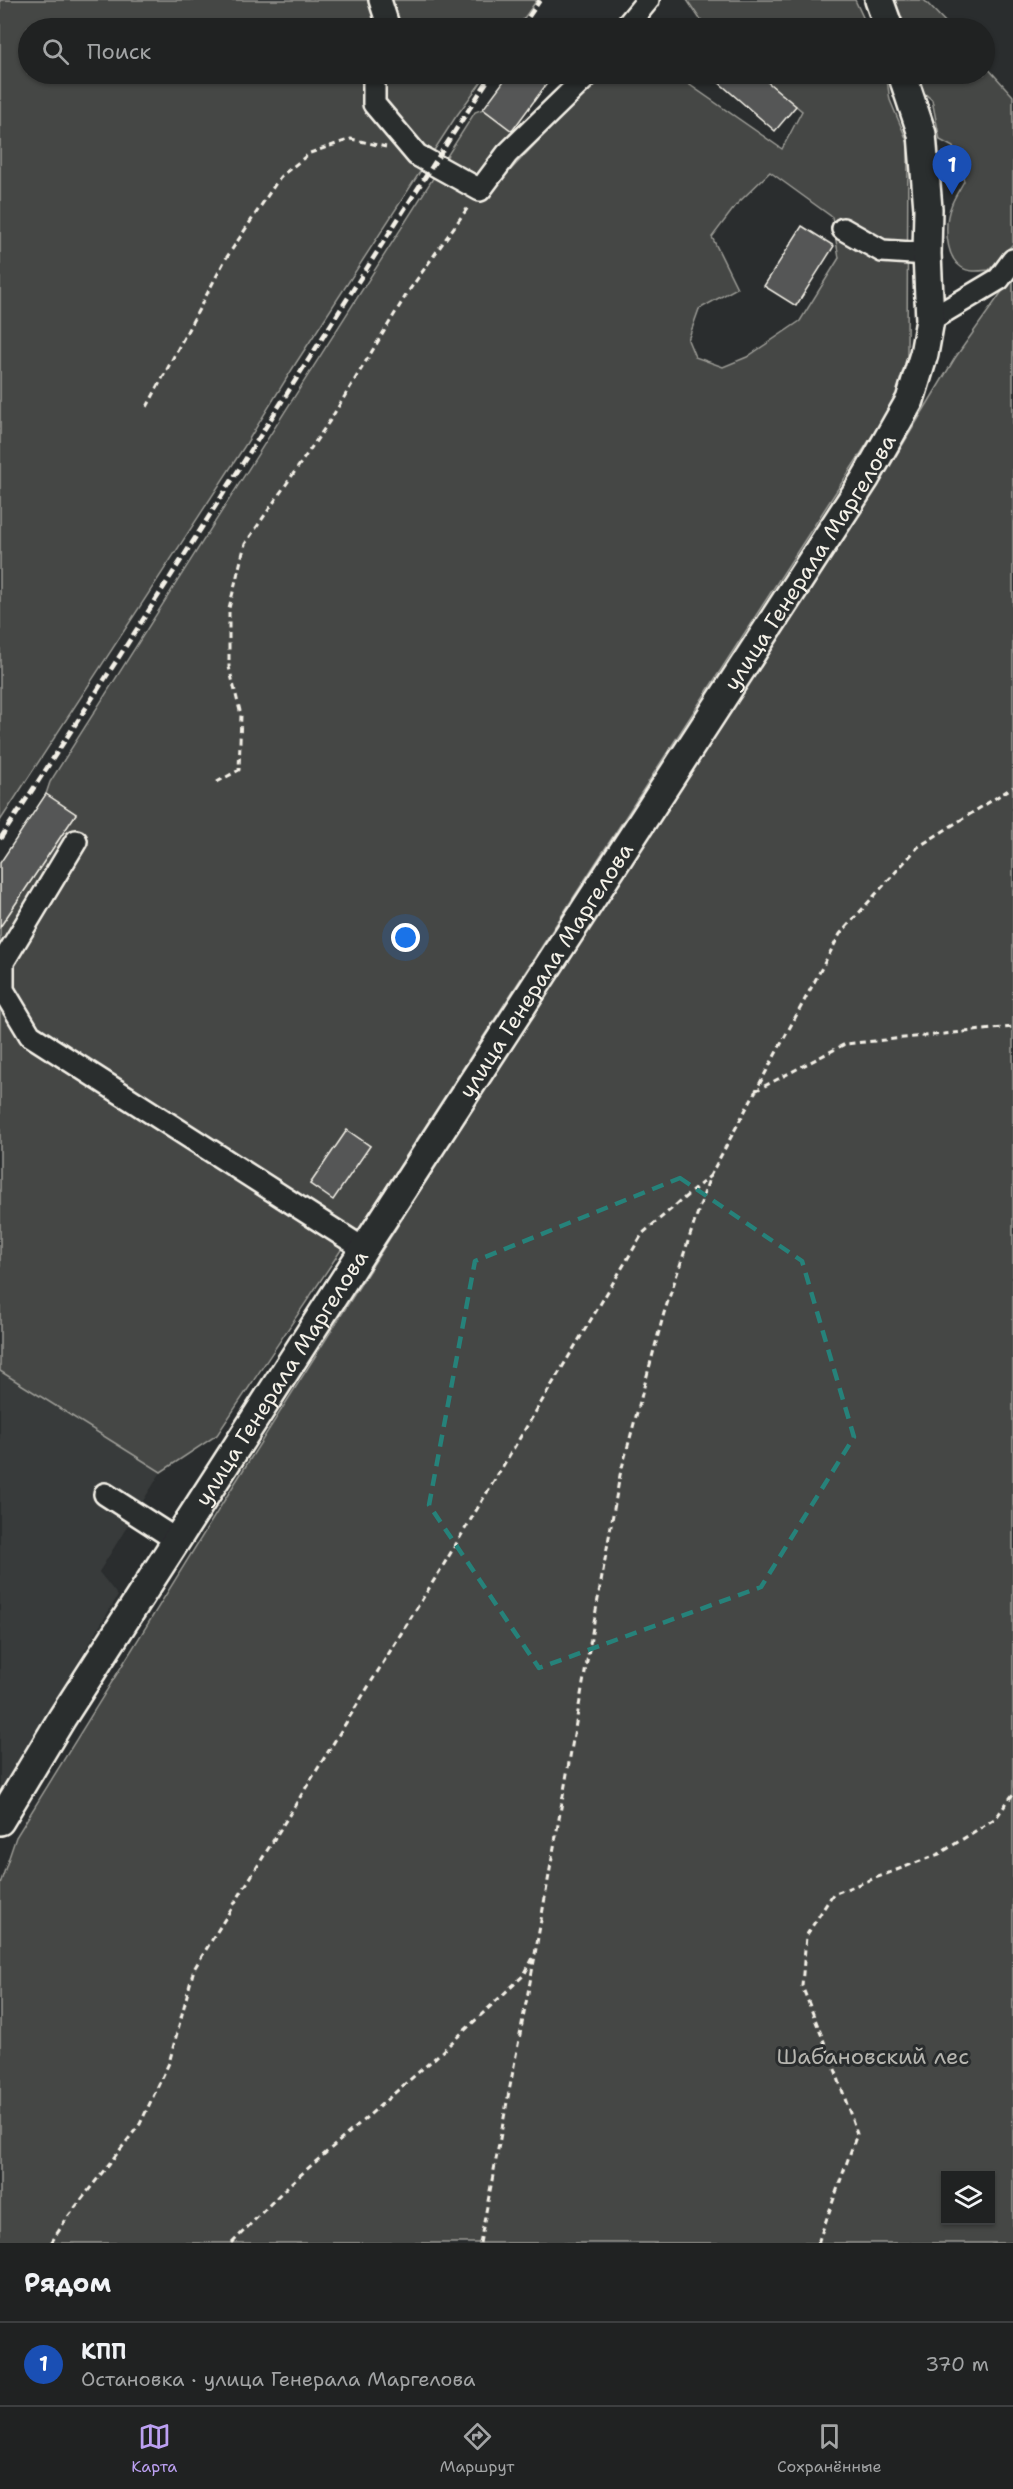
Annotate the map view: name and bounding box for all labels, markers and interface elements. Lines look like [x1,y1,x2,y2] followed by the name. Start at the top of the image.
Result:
[18,18,995,84] search box
[39,35,72,68] icon: search
[87,37,151,66] text: Поиск
[932,146,972,195] pin: 1
[717,428,902,696] street label: улица Генерала Маргелова
[452,836,639,1103] street label: улица Генерала Маргелова
[391,923,420,952] your location
[188,1244,374,1511] street label: улица Генерала Маргелова
[777,2042,969,2071] park label: Шабановский лес
[941,2171,995,2225] map controls
[941,2171,995,2225] button: layers
[24,2265,111,2300] text: Рядом
[81,2337,126,2366] text: КПП
[39,2351,48,2377] text: 1
[925,2351,989,2377] text: 370 m
[81,2366,476,2392] text: Остановка · улица Генерала Маргелова
[131,2420,177,2477] tab: Карта
[440,2420,514,2477] tab: Маршрут
[777,2420,882,2477] tab: Сохранённые

